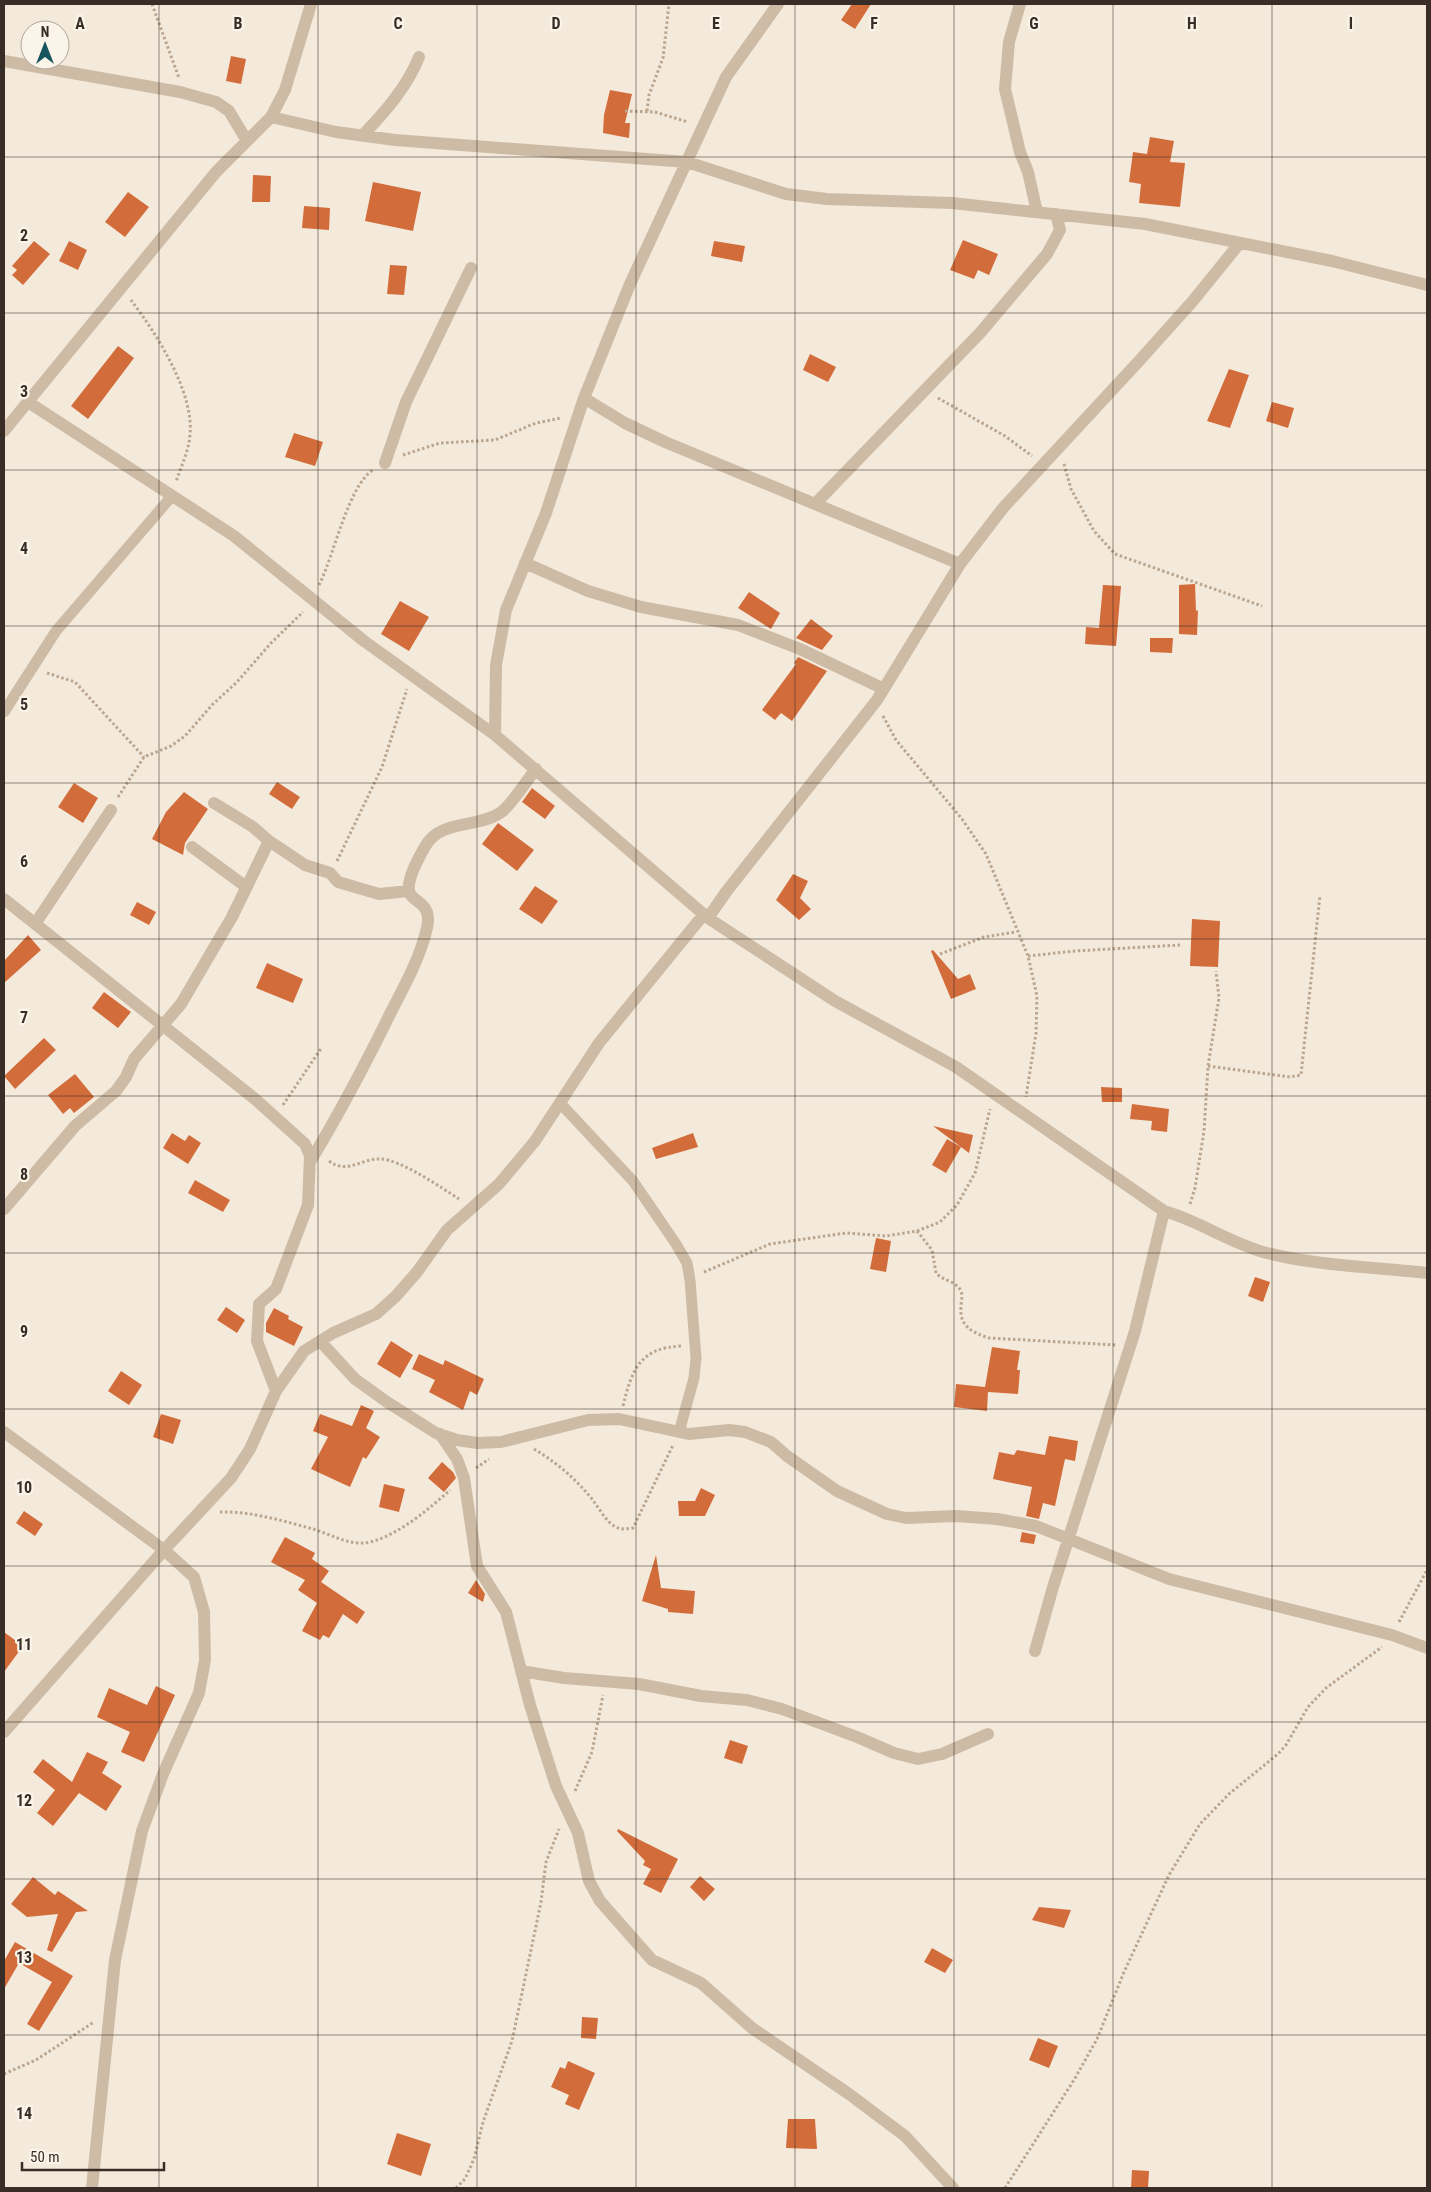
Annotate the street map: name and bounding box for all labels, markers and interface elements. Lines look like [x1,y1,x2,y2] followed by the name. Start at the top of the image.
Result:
[75,14,85,33] text: A
[234,14,243,33] text: B
[393,14,403,33] text: C
[551,14,561,33] text: D
[712,14,720,33] text: E
[870,14,878,33] text: F
[1029,14,1039,33] text: G
[1187,14,1197,33] text: H
[1349,14,1353,33] text: I
[20,20,70,70] north arrow
[41,24,49,40] text: N
[20,226,28,245] text: 2
[20,382,28,401] text: 3
[20,539,28,558] text: 4
[20,695,28,714] text: 5
[20,852,28,871] text: 6
[20,1008,28,1027] text: 7
[20,1165,28,1184] text: 8
[20,1322,28,1341] text: 9
[16,1478,32,1497] text: 10
[16,1635,32,1654] text: 11
[16,1791,32,1810] text: 12
[16,1948,32,1967] text: 13
[16,2104,32,2123] text: 14
[22,2140,165,2172] scale bar
[30,2148,60,2166] text: 50 m

